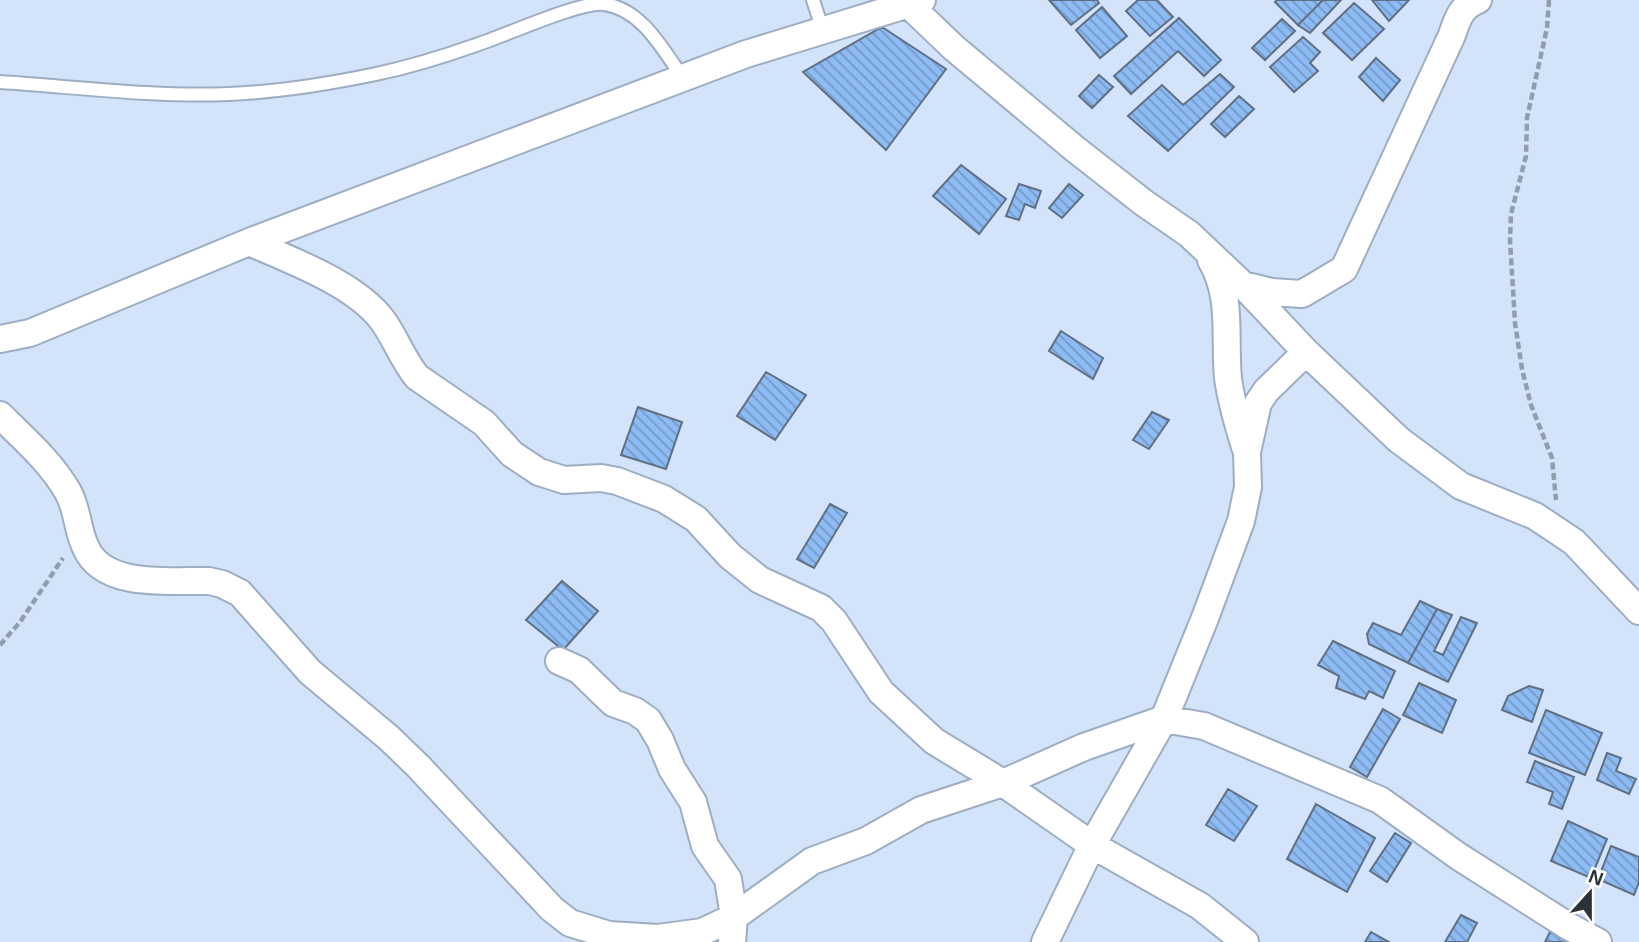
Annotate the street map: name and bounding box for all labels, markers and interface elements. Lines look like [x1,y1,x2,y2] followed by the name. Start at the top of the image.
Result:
[1555,858,1625,928] north arrow
[1586,865,1606,890] text: N

